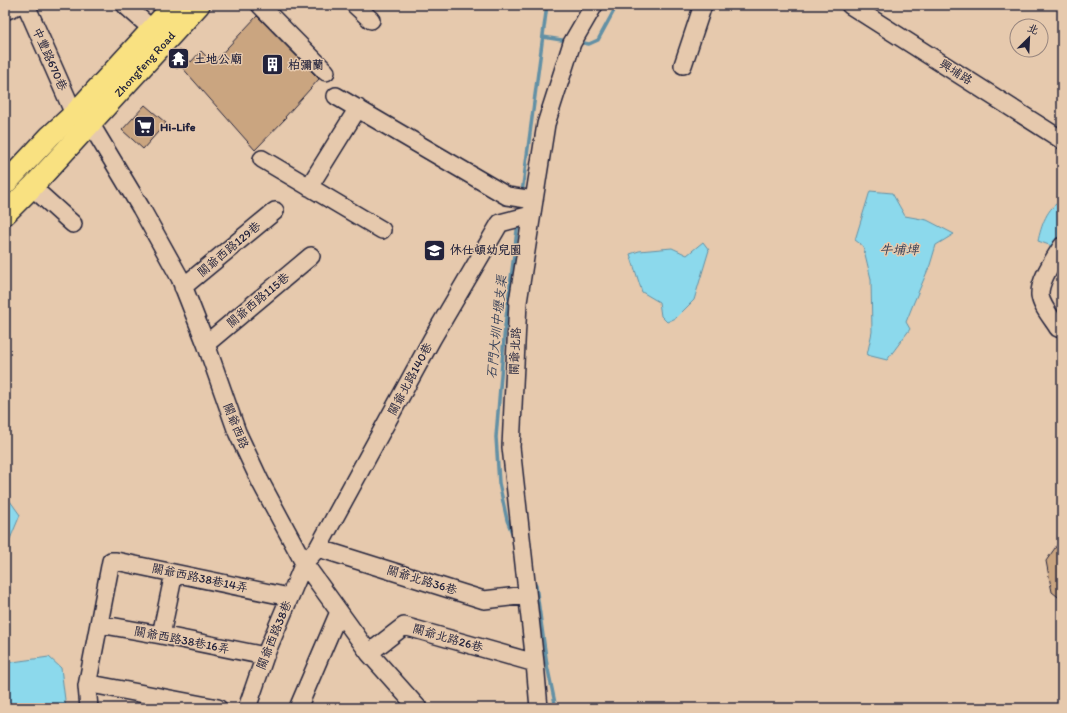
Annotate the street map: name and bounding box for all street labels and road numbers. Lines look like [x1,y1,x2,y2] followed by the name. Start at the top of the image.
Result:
[30,25,70,93] street label: 中豐路670巷
[111,28,179,100] street label: Zhongfeng Road
[937,57,975,87] street label: 興埔路
[195,219,263,279] street label: 關爺西路129巷
[224,270,292,330] street label: 關爺西路115巷
[507,327,523,375] street label: 關爺北路
[385,340,435,418] street label: 關爺北路140巷
[221,401,251,451] street label: 關爺西路
[151,561,249,595] street label: 關爺西路38巷14弄
[385,563,459,597] street label: 關爺北路36巷
[254,598,294,672] street label: 關爺西路38巷
[411,621,485,655] street label: 關爺北路26巷
[133,624,231,656] street label: 關爺西路38巷16弄

